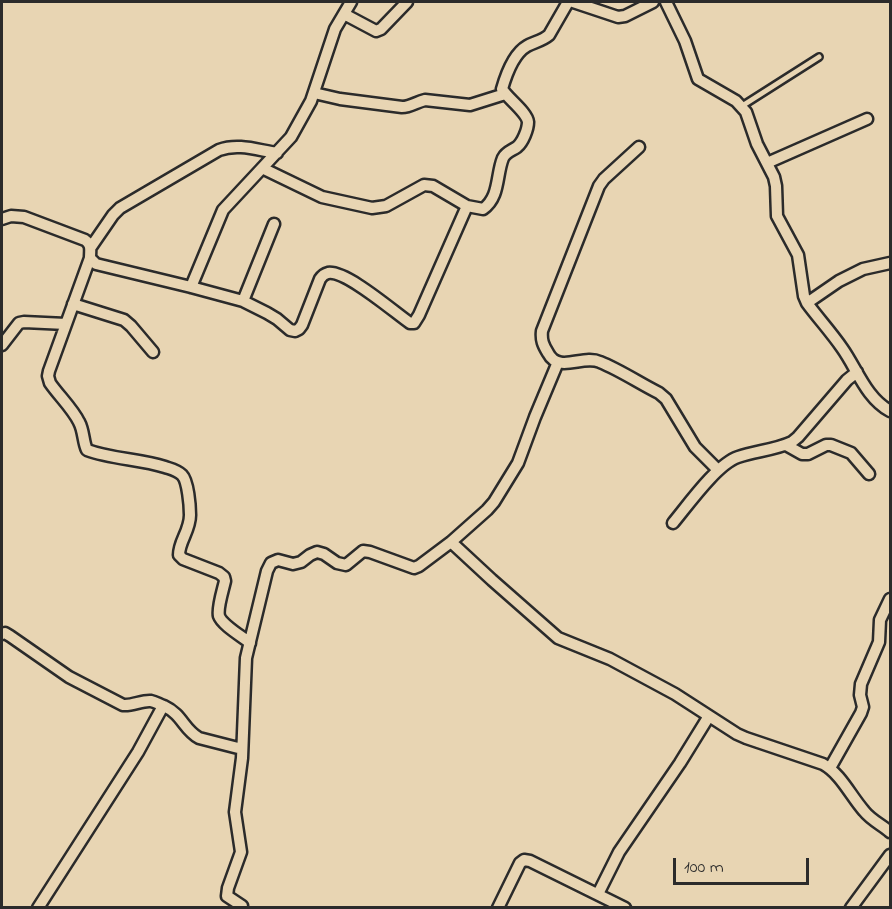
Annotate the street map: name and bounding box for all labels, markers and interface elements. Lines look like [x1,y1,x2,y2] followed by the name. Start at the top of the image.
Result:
[676,846,812,884] scale bar
[684,855,724,881] text: 100 m

